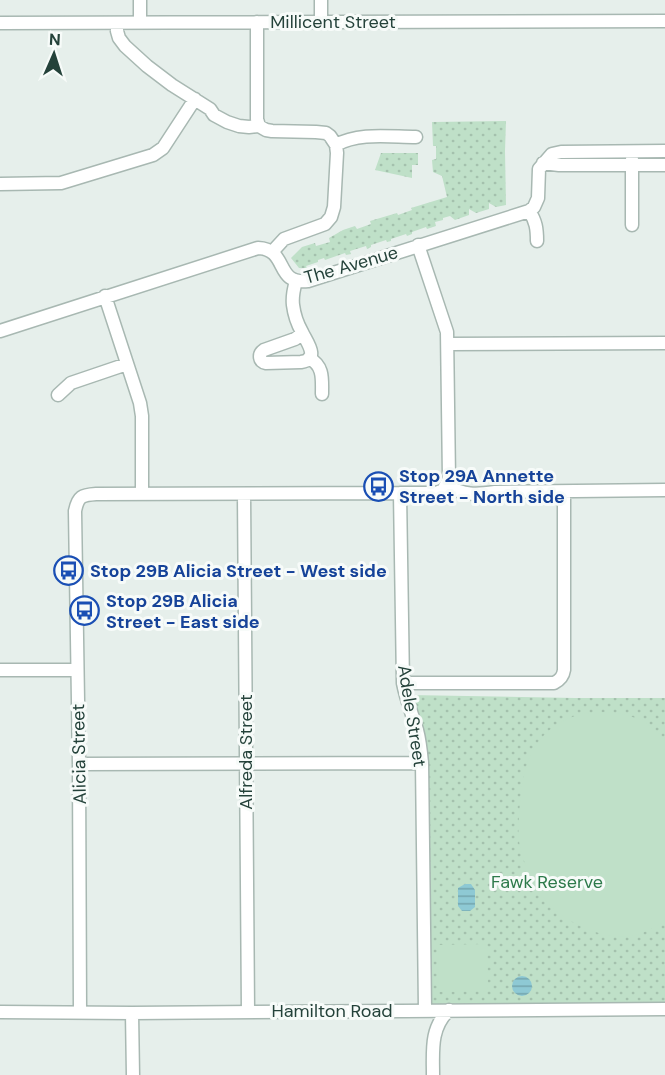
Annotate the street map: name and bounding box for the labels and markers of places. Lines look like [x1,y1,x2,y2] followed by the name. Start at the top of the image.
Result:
[399,464,565,509] place label: Stop 29A Annette Street - North side
[362,470,394,502] bus stop icon: Stop 29A Annette Street - North side
[53,555,85,587] bus stop icon: Stop 29B Alicia Street - West side
[90,559,387,583] place label: Stop 29B Alicia Street - West side
[106,589,260,634] place label: Stop 29B Alicia Street - East side
[69,595,101,627] bus stop icon: Stop 29B Alicia Street - East side

